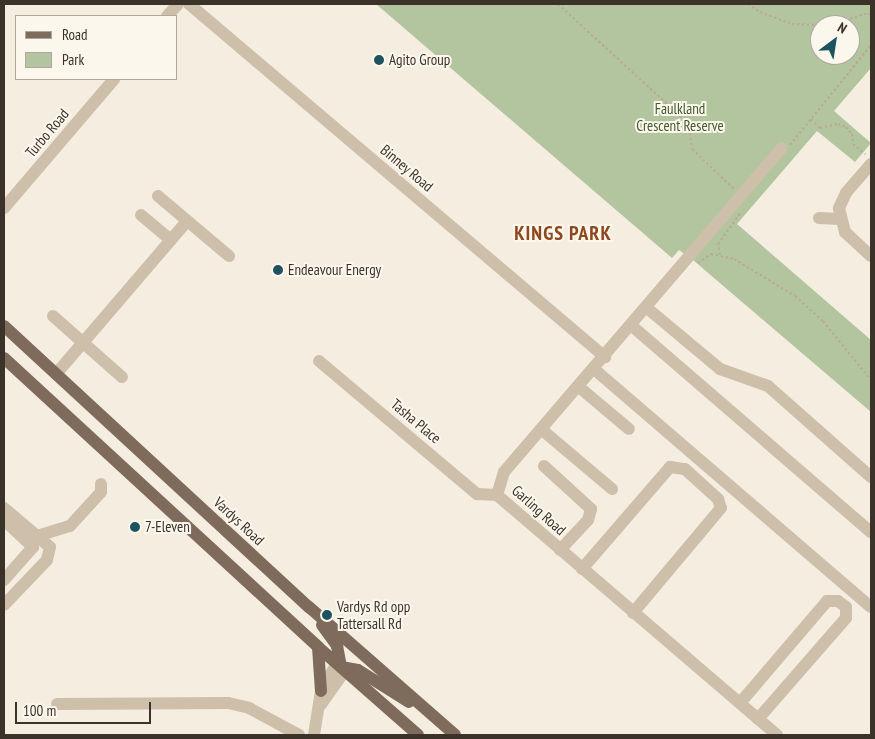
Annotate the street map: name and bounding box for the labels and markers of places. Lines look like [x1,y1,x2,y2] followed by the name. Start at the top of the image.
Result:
[389,51,450,69] place label: Agito Group
[373,54,385,66] marker: Agito Group
[288,261,381,279] place label: Endeavour Energy
[272,264,284,276] marker: Endeavour Energy
[145,518,190,536] place label: 7-Eleven
[129,521,141,533] marker: 7-Eleven
[337,597,410,632] place label: Vardys Rd opp Tattersall Rd
[321,609,333,621] marker: Vardys Rd opp Tattersall Rd

